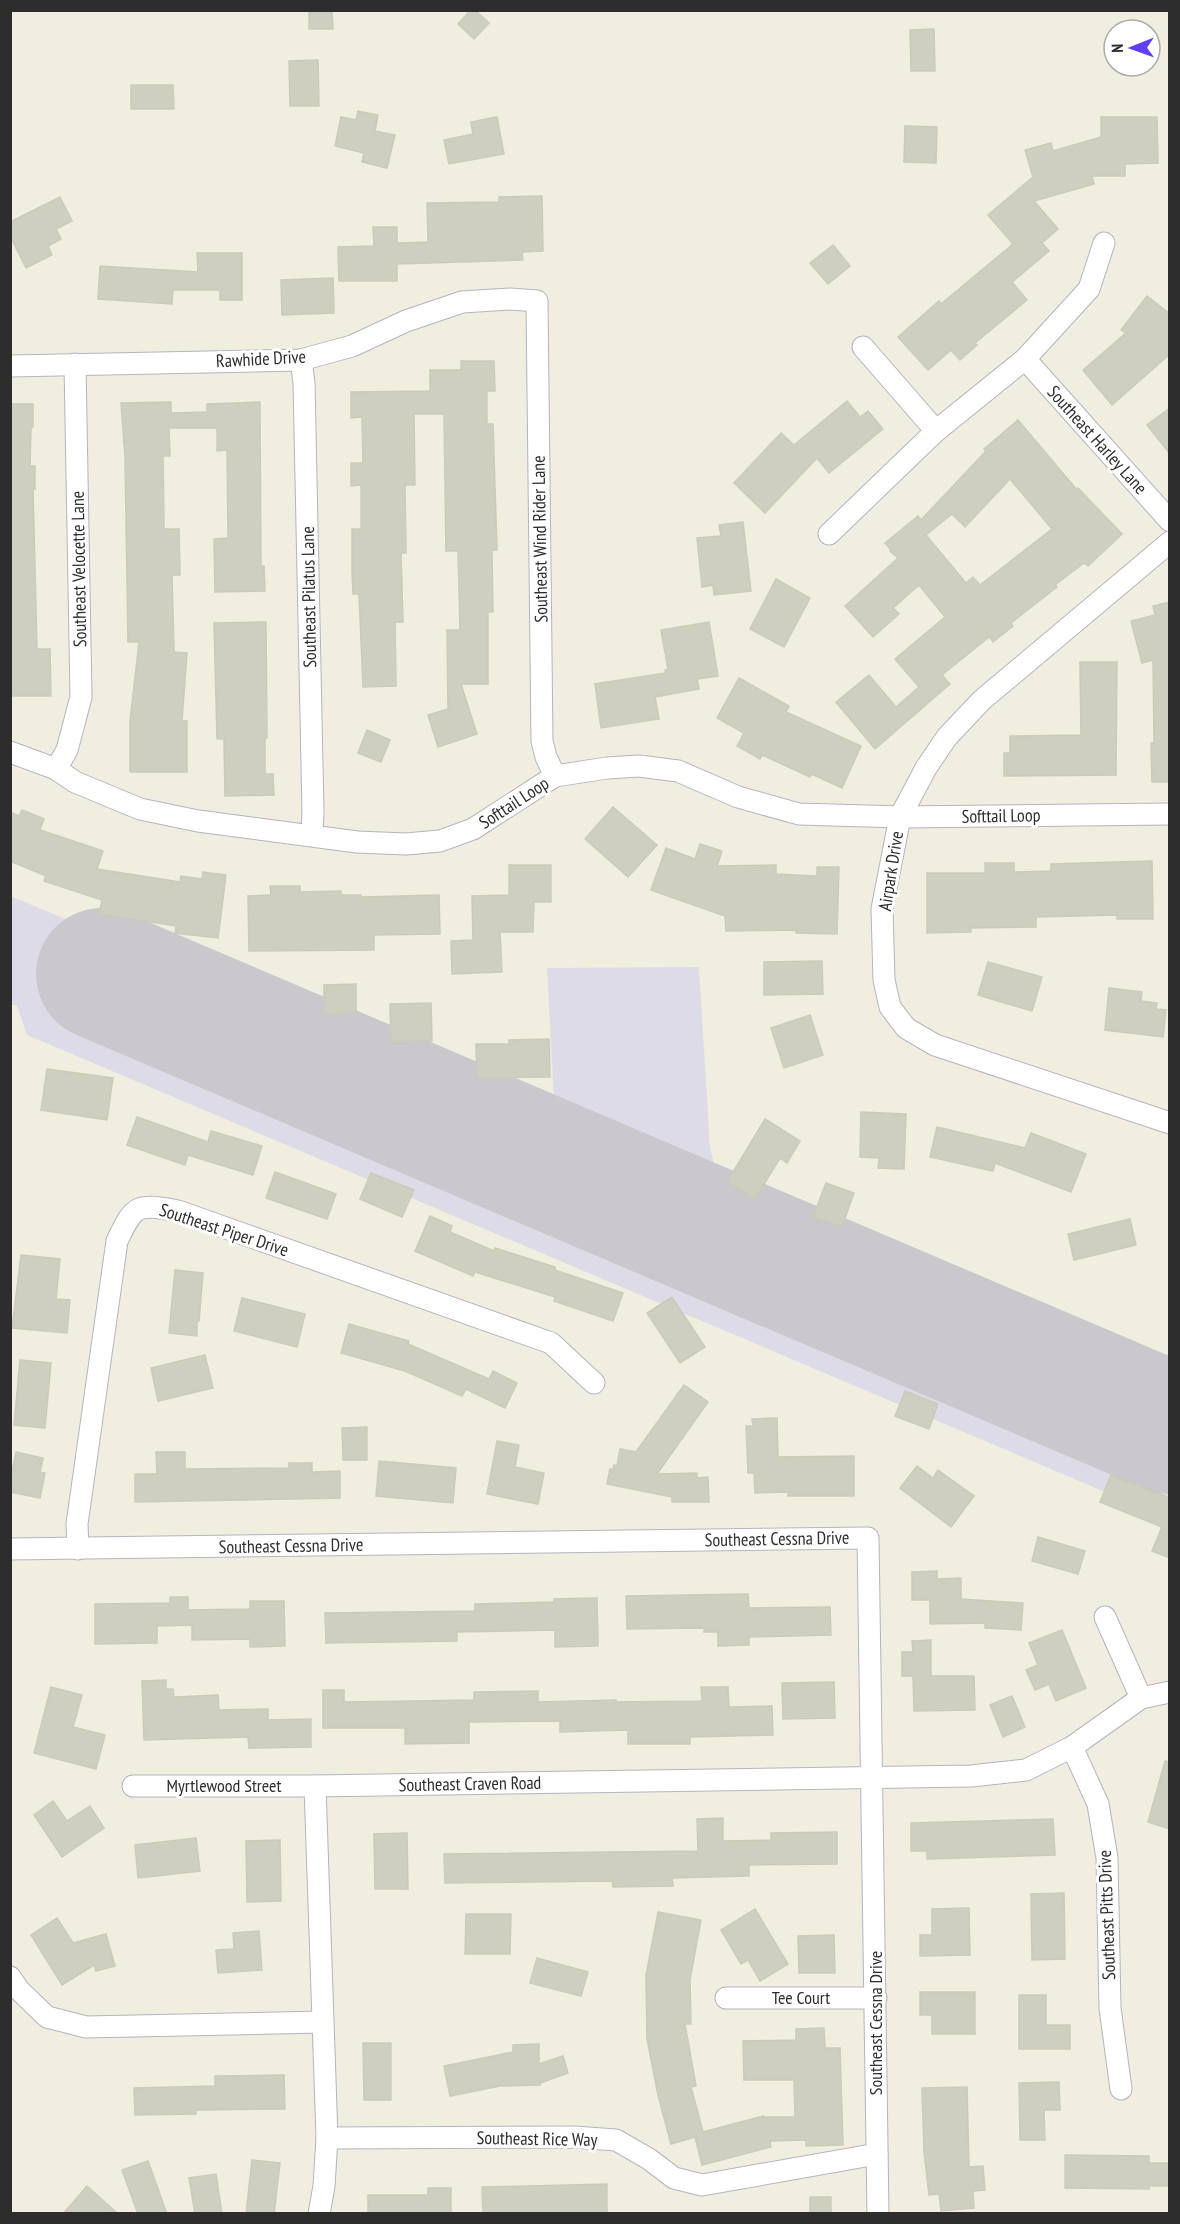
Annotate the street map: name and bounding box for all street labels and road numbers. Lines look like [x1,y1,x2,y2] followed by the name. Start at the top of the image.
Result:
[215,345,307,372] street label: Rawhide Drive
[1042,380,1152,499] street label: Southeast Harley Lane
[527,455,552,623] street label: Southeast Wind Rider Lane
[66,491,91,647] street label: Southeast Velocette Lane
[296,526,321,668] street label: Southeast Pilatus Lane
[474,771,553,834] street label: Softtail Loop
[961,803,1041,828] street label: Softtail Loop
[873,829,908,912] street label: Airpark Drive
[157,1198,292,1261] street label: Southeast Piper Drive
[704,1526,849,1551] street label: Southeast Cessna Drive
[218,1533,363,1558] street label: Southeast Cessna Drive
[398,1771,542,1796] street label: Southeast Craven Road
[167,1774,282,1797] street label: Myrtlewood Street
[1093,1850,1120,1980] street label: Southeast Pitts Drive
[864,1951,887,2095] street label: Southeast Cessna Drive
[772,1986,830,2009] street label: Tee Court
[476,2126,598,2151] street label: Southeast Rice Way

